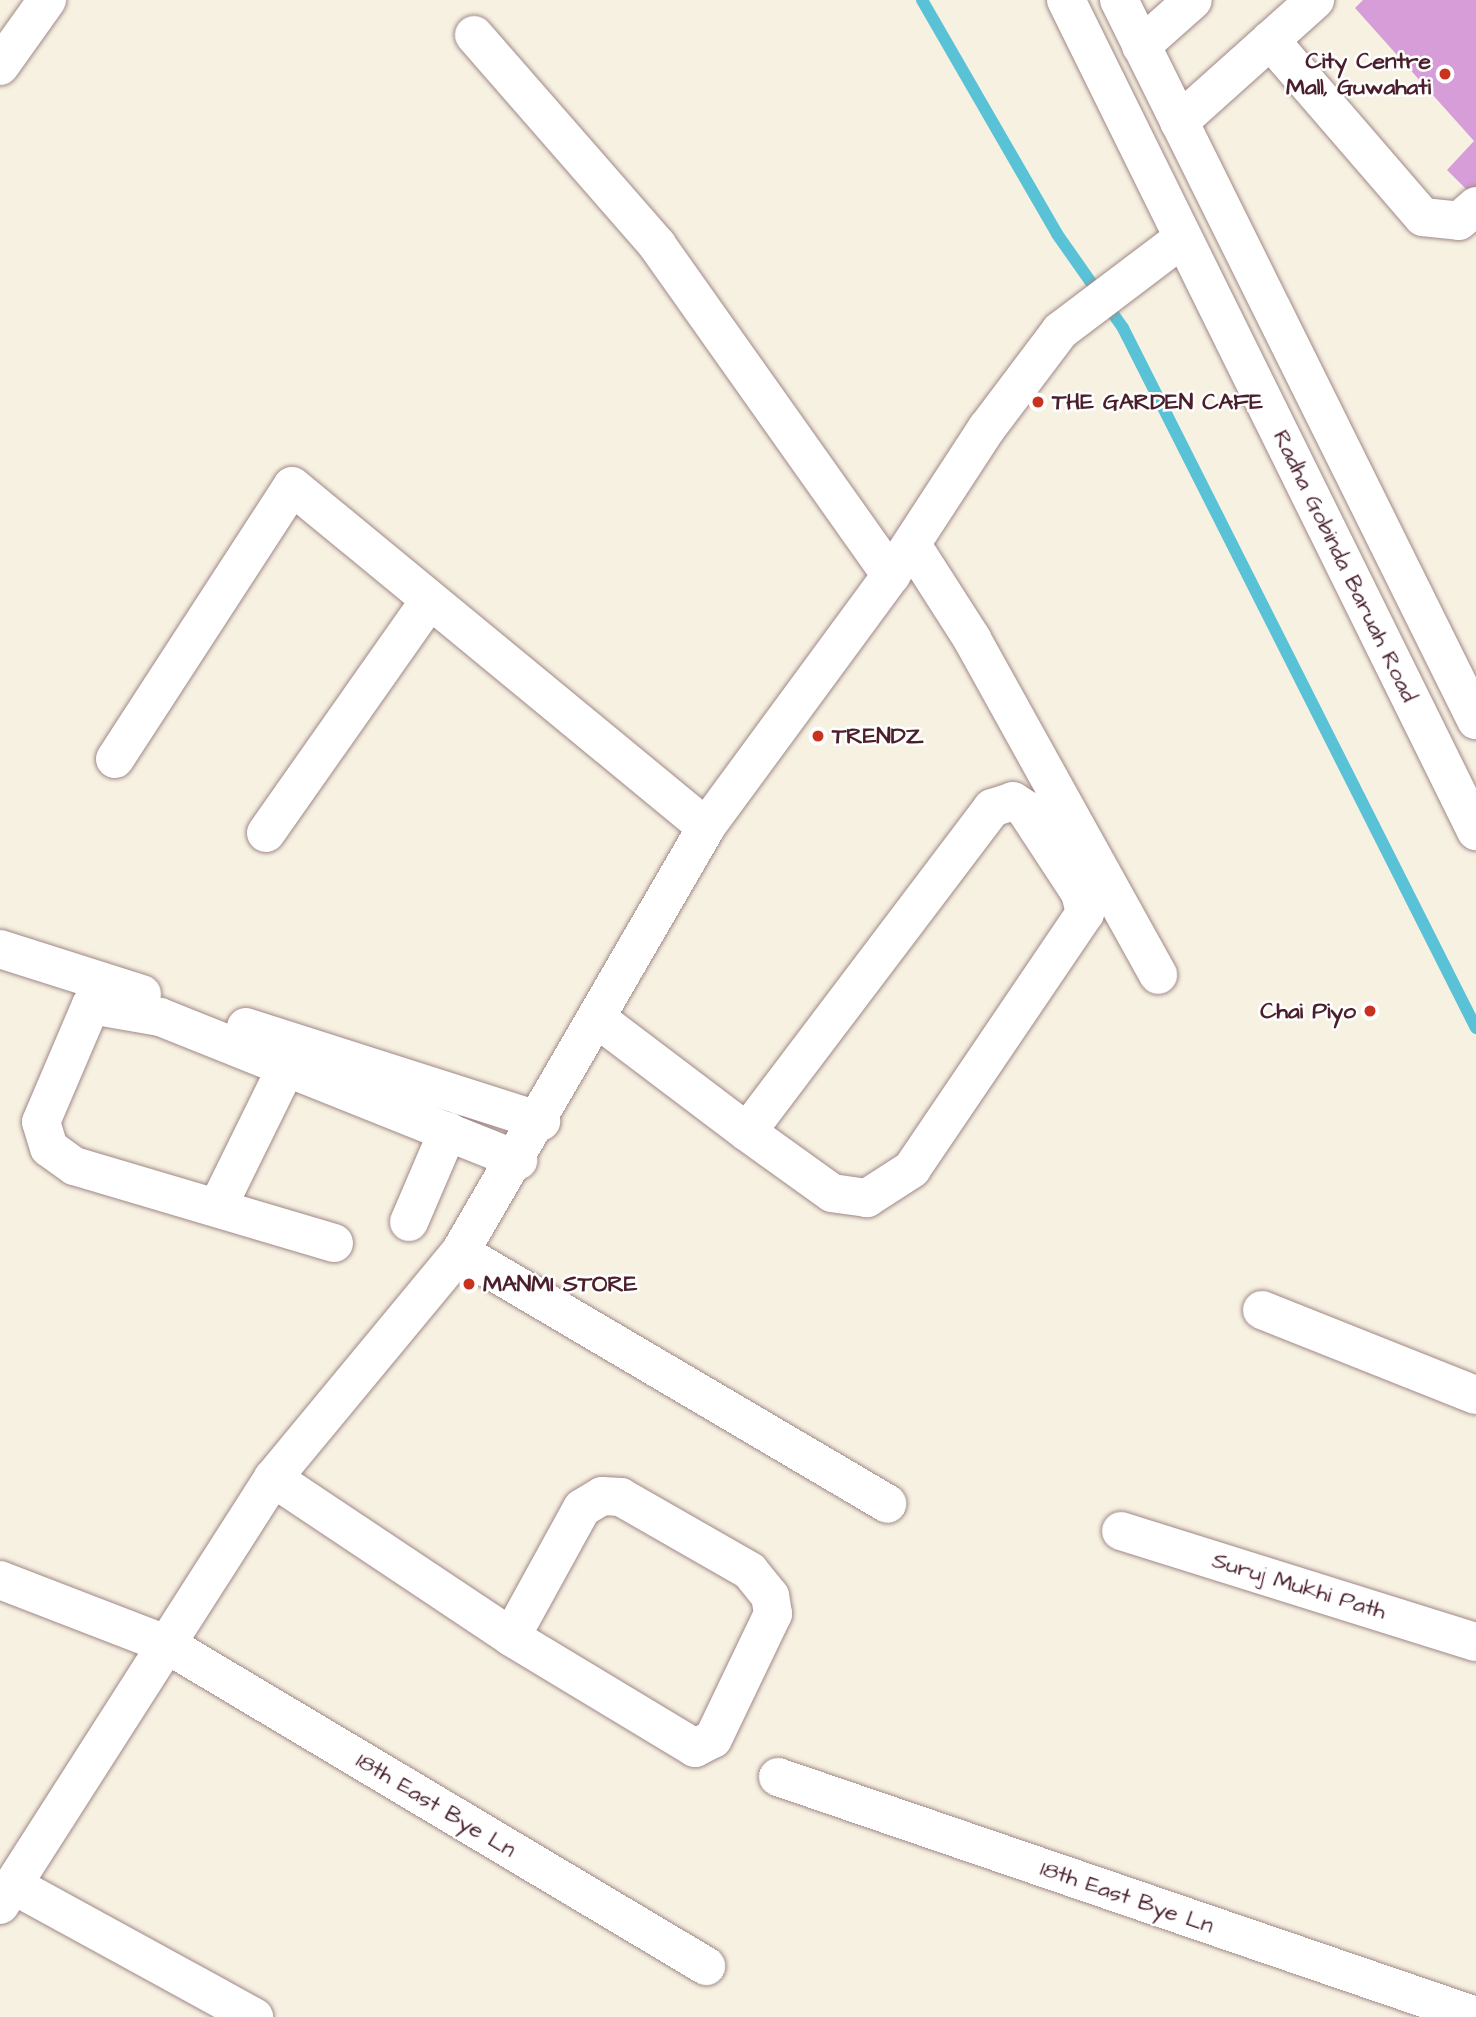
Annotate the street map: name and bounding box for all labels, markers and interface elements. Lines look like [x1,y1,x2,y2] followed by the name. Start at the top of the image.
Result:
[1286,47,1431,101] place label: City Centre Mall, Guwahati
[1437,66,1453,82] marker: City Centre Mall, Guwahati
[1052,388,1263,416] place label: THE GARDEN CAFE
[1030,394,1046,410] marker: THE GARDEN CAFE
[1267,425,1423,707] street label: Radha Gobinda Baruah Road
[832,722,924,750] place label: TRENDZ
[810,728,826,744] marker: TRENDZ
[1260,997,1356,1025] place label: Chai Piyo
[1362,1003,1378,1019] marker: Chai Piyo
[483,1270,637,1298] place label: MANMI STORE
[461,1276,477,1292] marker: MANMI STORE
[1209,1546,1389,1626] street label: Suruj Mukhi Path
[351,1747,521,1863] street label: 18th East Bye Ln
[1037,1854,1217,1940] street label: 18th East Bye Ln

